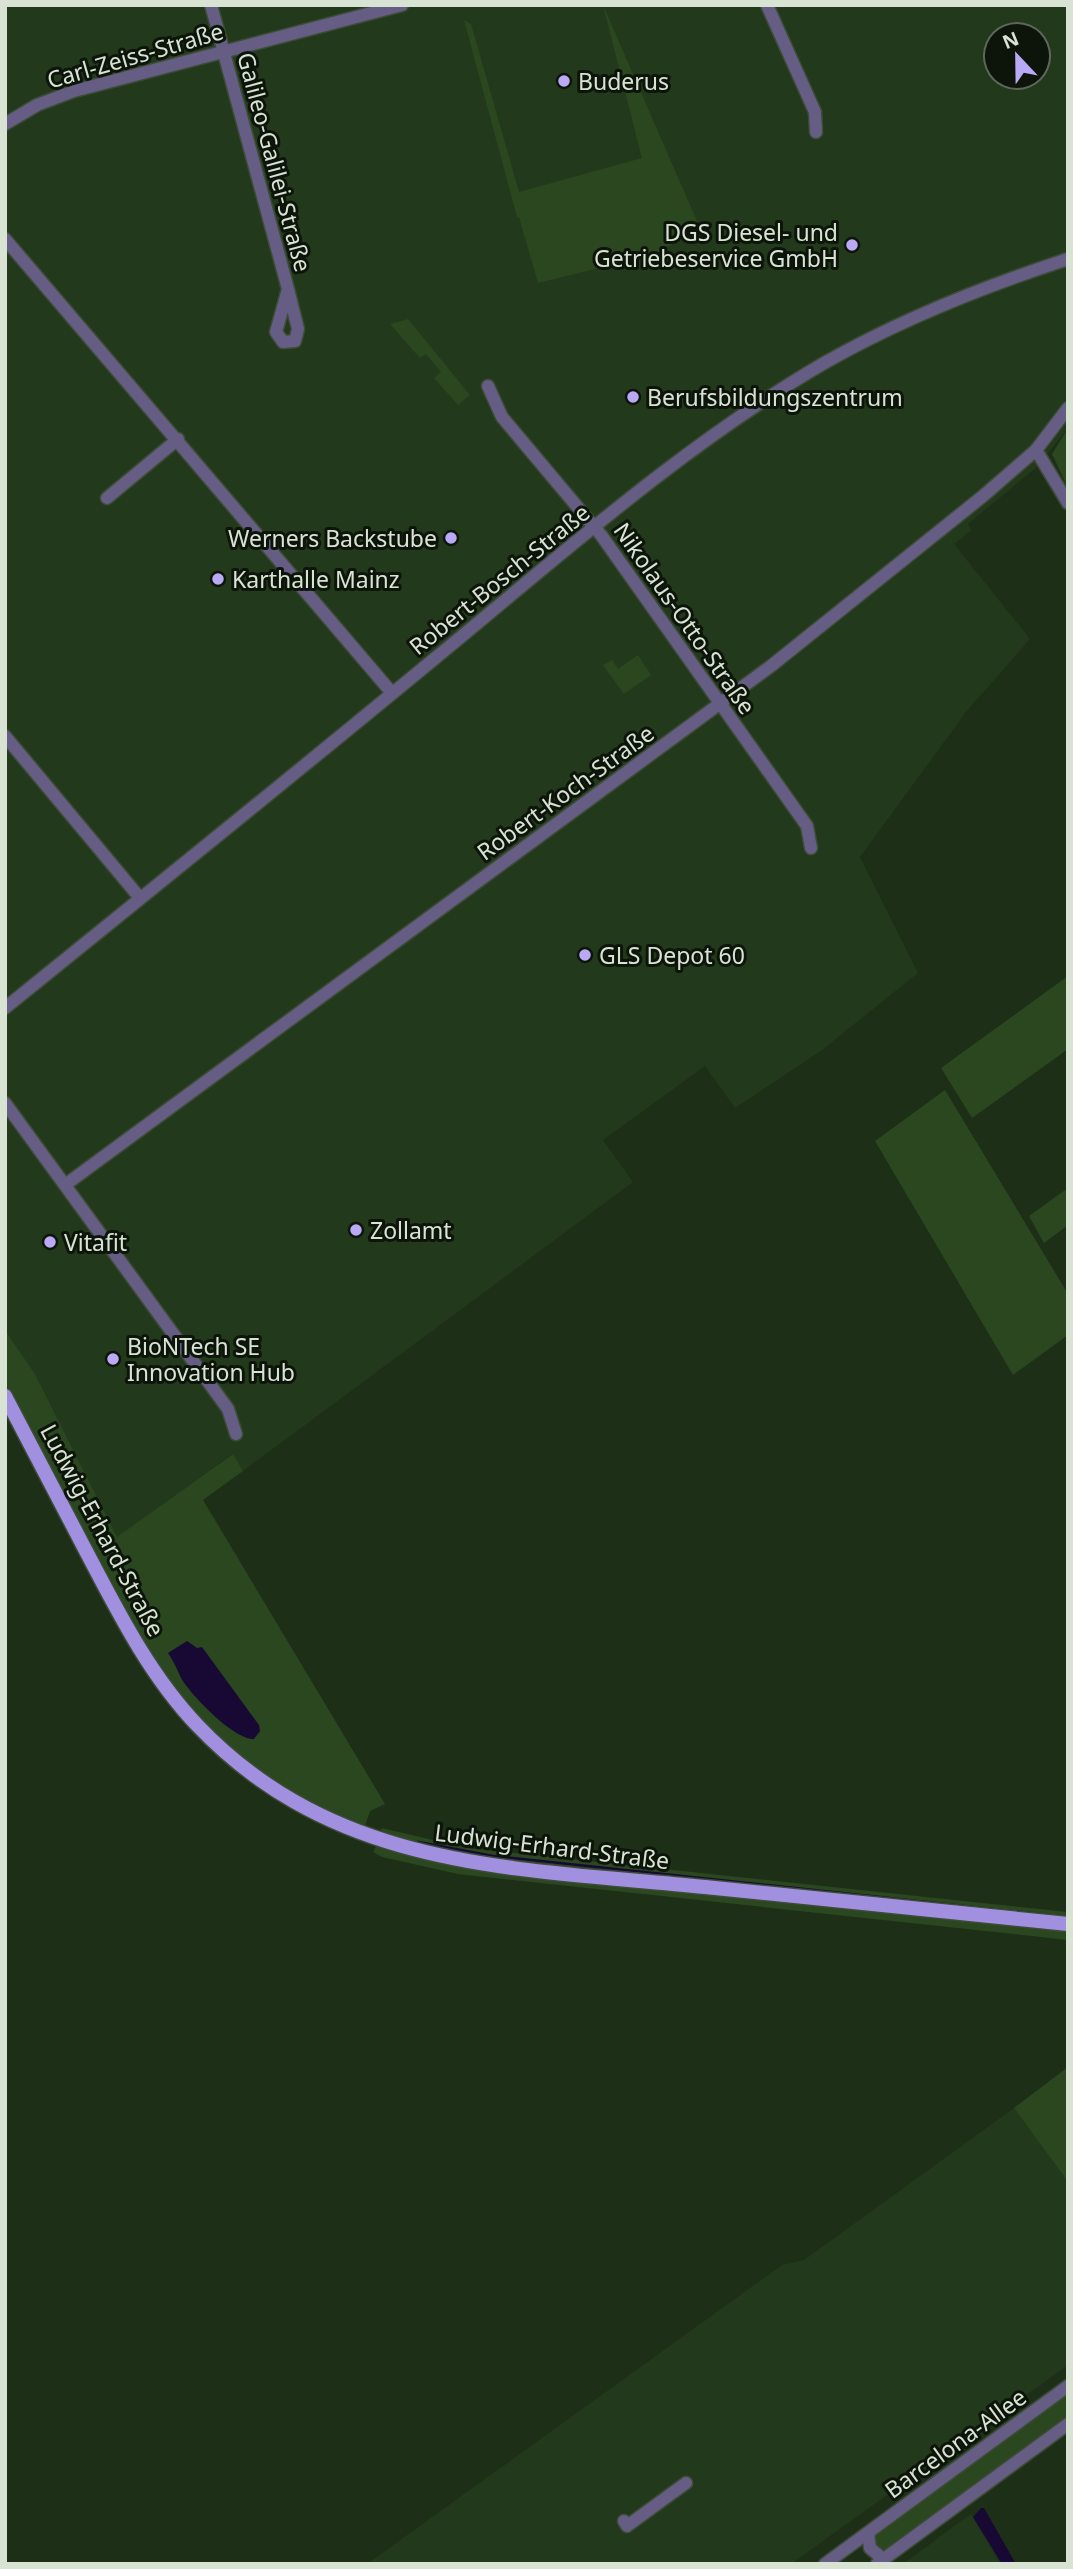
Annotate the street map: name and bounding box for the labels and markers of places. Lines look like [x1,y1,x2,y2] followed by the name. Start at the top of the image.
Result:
[578,65,669,97] place label: Buderus
[556,73,572,89] marker: Buderus
[594,216,838,274] place label: DGS Diesel- und Getriebeservice GmbH
[844,237,860,253] marker: DGS Diesel- und Getriebeservice GmbH
[647,381,903,413] place label: Berufsbildungszentrum
[625,389,641,405] marker: Berufsbildungszentrum
[228,522,437,554] place label: Werners Backstube
[443,530,459,546] marker: Werners Backstube
[232,563,400,595] place label: Karthalle Mainz
[210,571,226,587] marker: Karthalle Mainz
[599,939,745,971] place label: GLS Depot 60
[577,947,593,963] marker: GLS Depot 60
[370,1214,452,1246] place label: Zollamt
[348,1222,364,1238] marker: Zollamt
[64,1226,127,1258] place label: Vitafit
[42,1234,58,1250] marker: Vitafit
[127,1330,295,1388] place label: BioNTech SE Innovation Hub
[105,1351,121,1367] marker: BioNTech SE Innovation Hub

